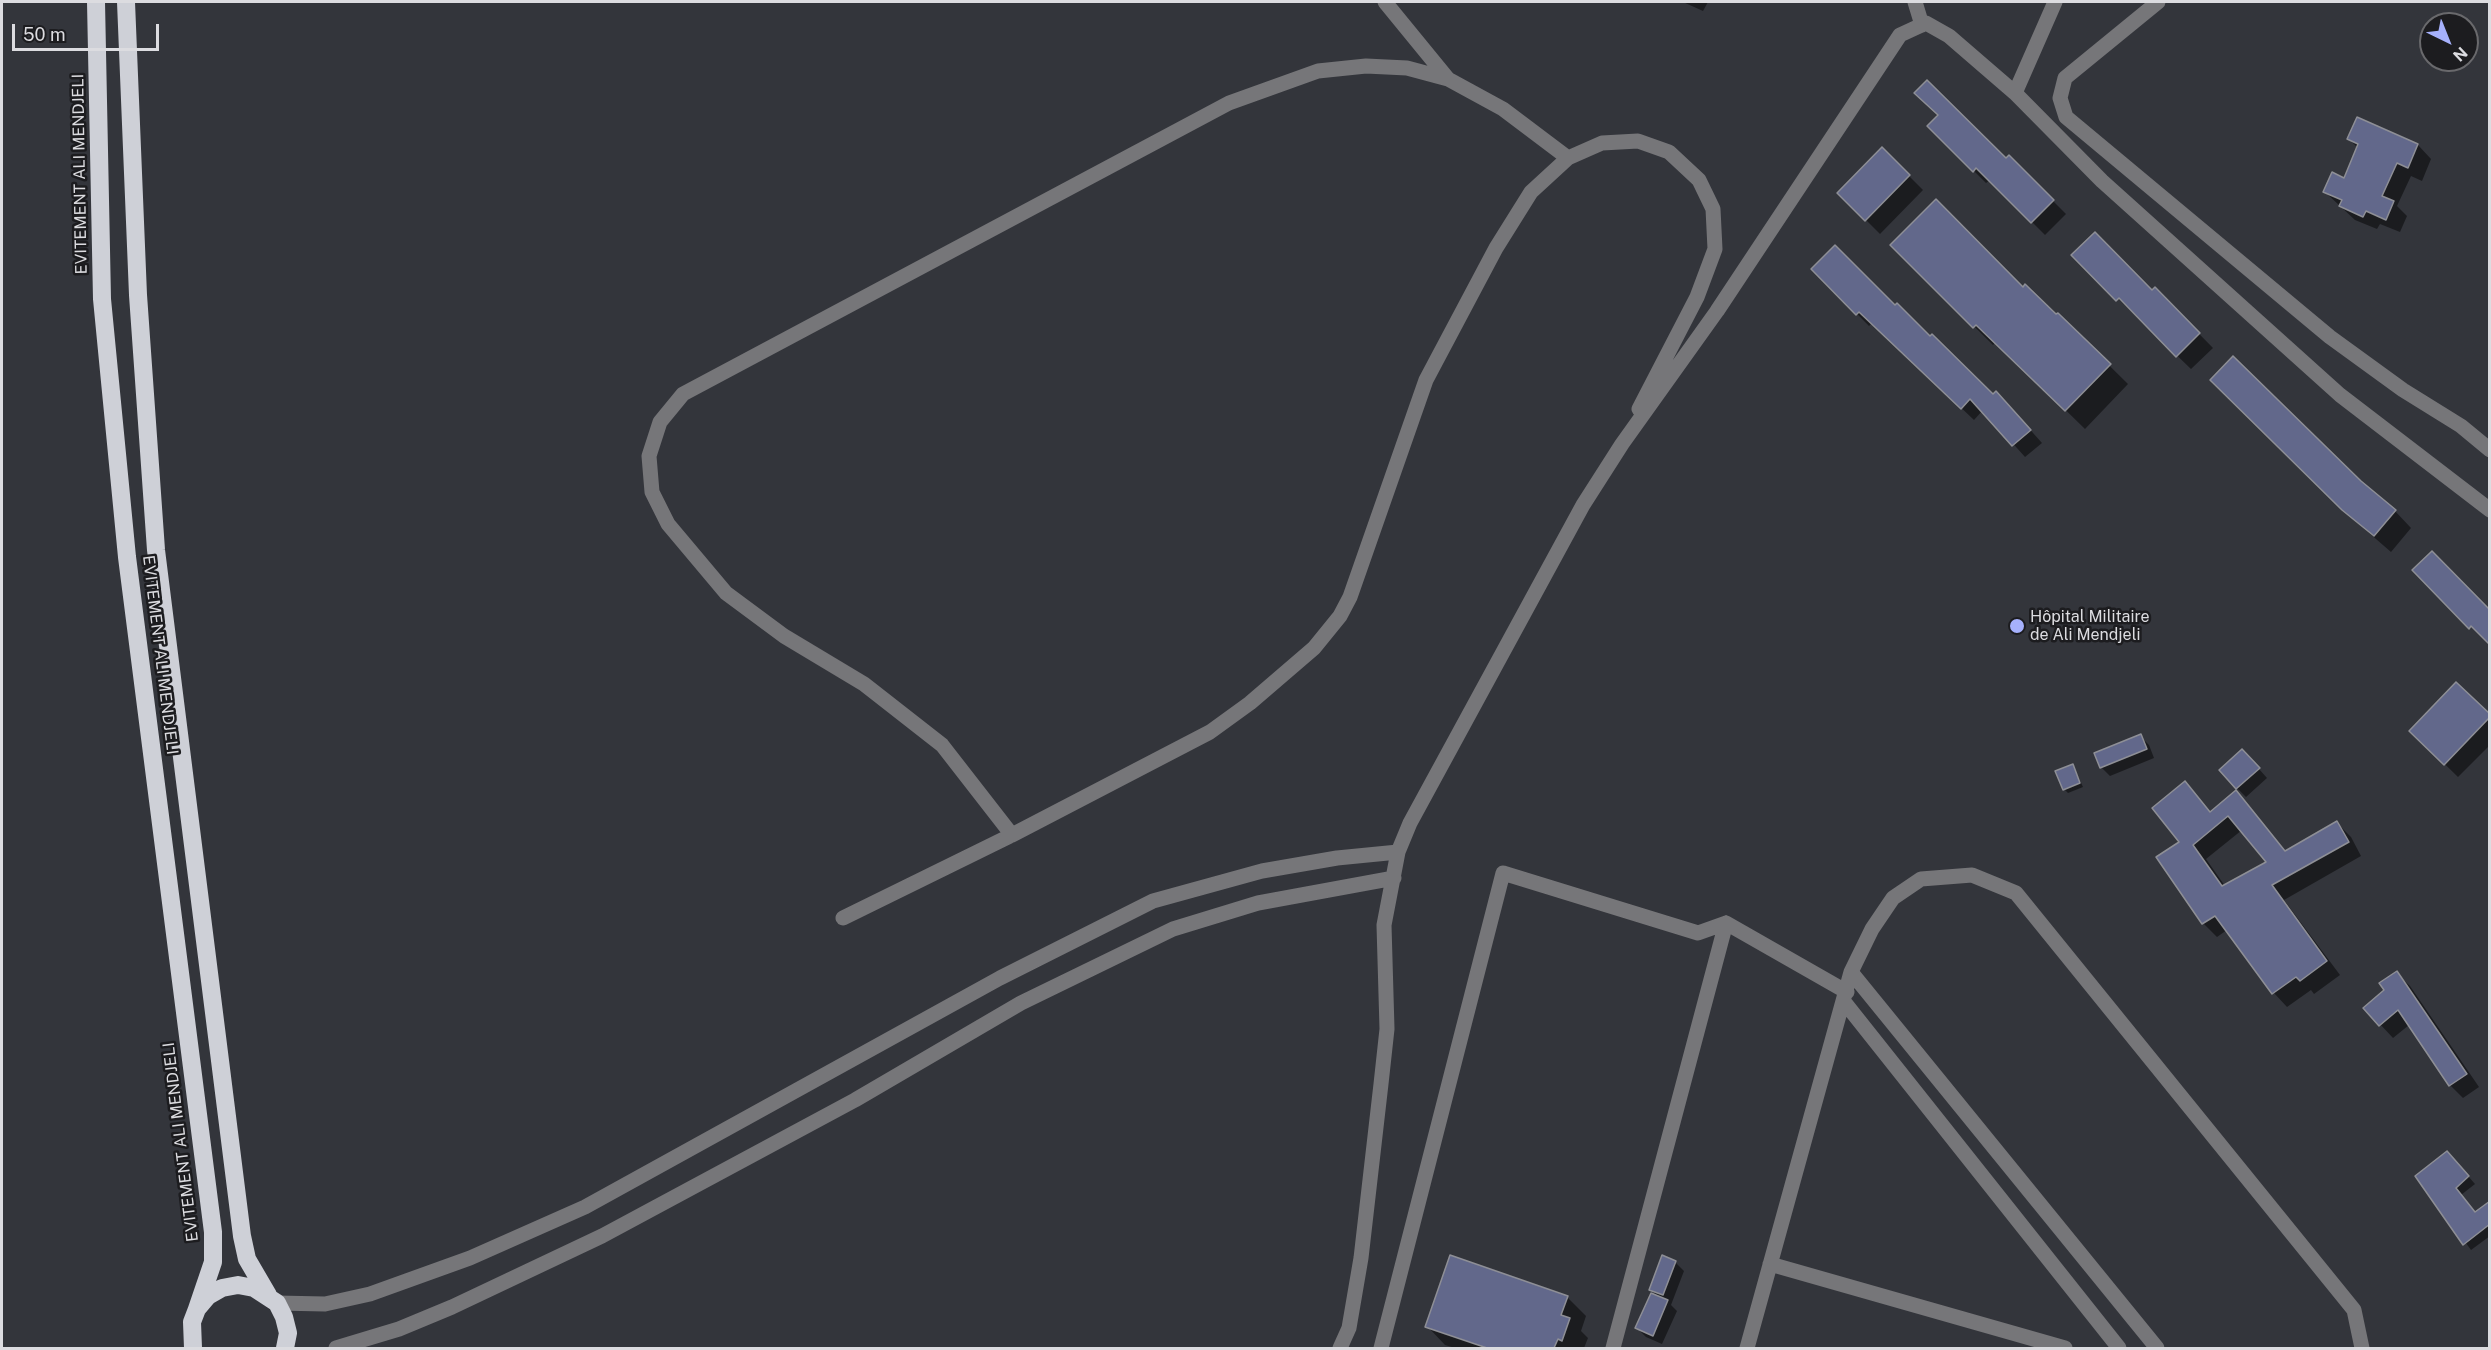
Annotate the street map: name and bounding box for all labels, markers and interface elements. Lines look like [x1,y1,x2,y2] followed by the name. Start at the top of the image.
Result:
[15,12,162,50] scale bar
[2419,12,2479,72] north arrow
[23,24,66,45] text: 50 m
[2449,43,2471,65] text: N
[69,74,91,274] street label: EVITEMENT ALI MENDJELI
[138,554,182,756] street label: EVITEMENT ALI MENDJELI
[2030,607,2150,645] place label: Hôpital Militaire de Ali Mendjeli
[2008,617,2026,635] marker: Hôpital Militaire de Ali Mendjeli
[159,1041,203,1243] street label: EVITEMENT ALI MENDJELI

